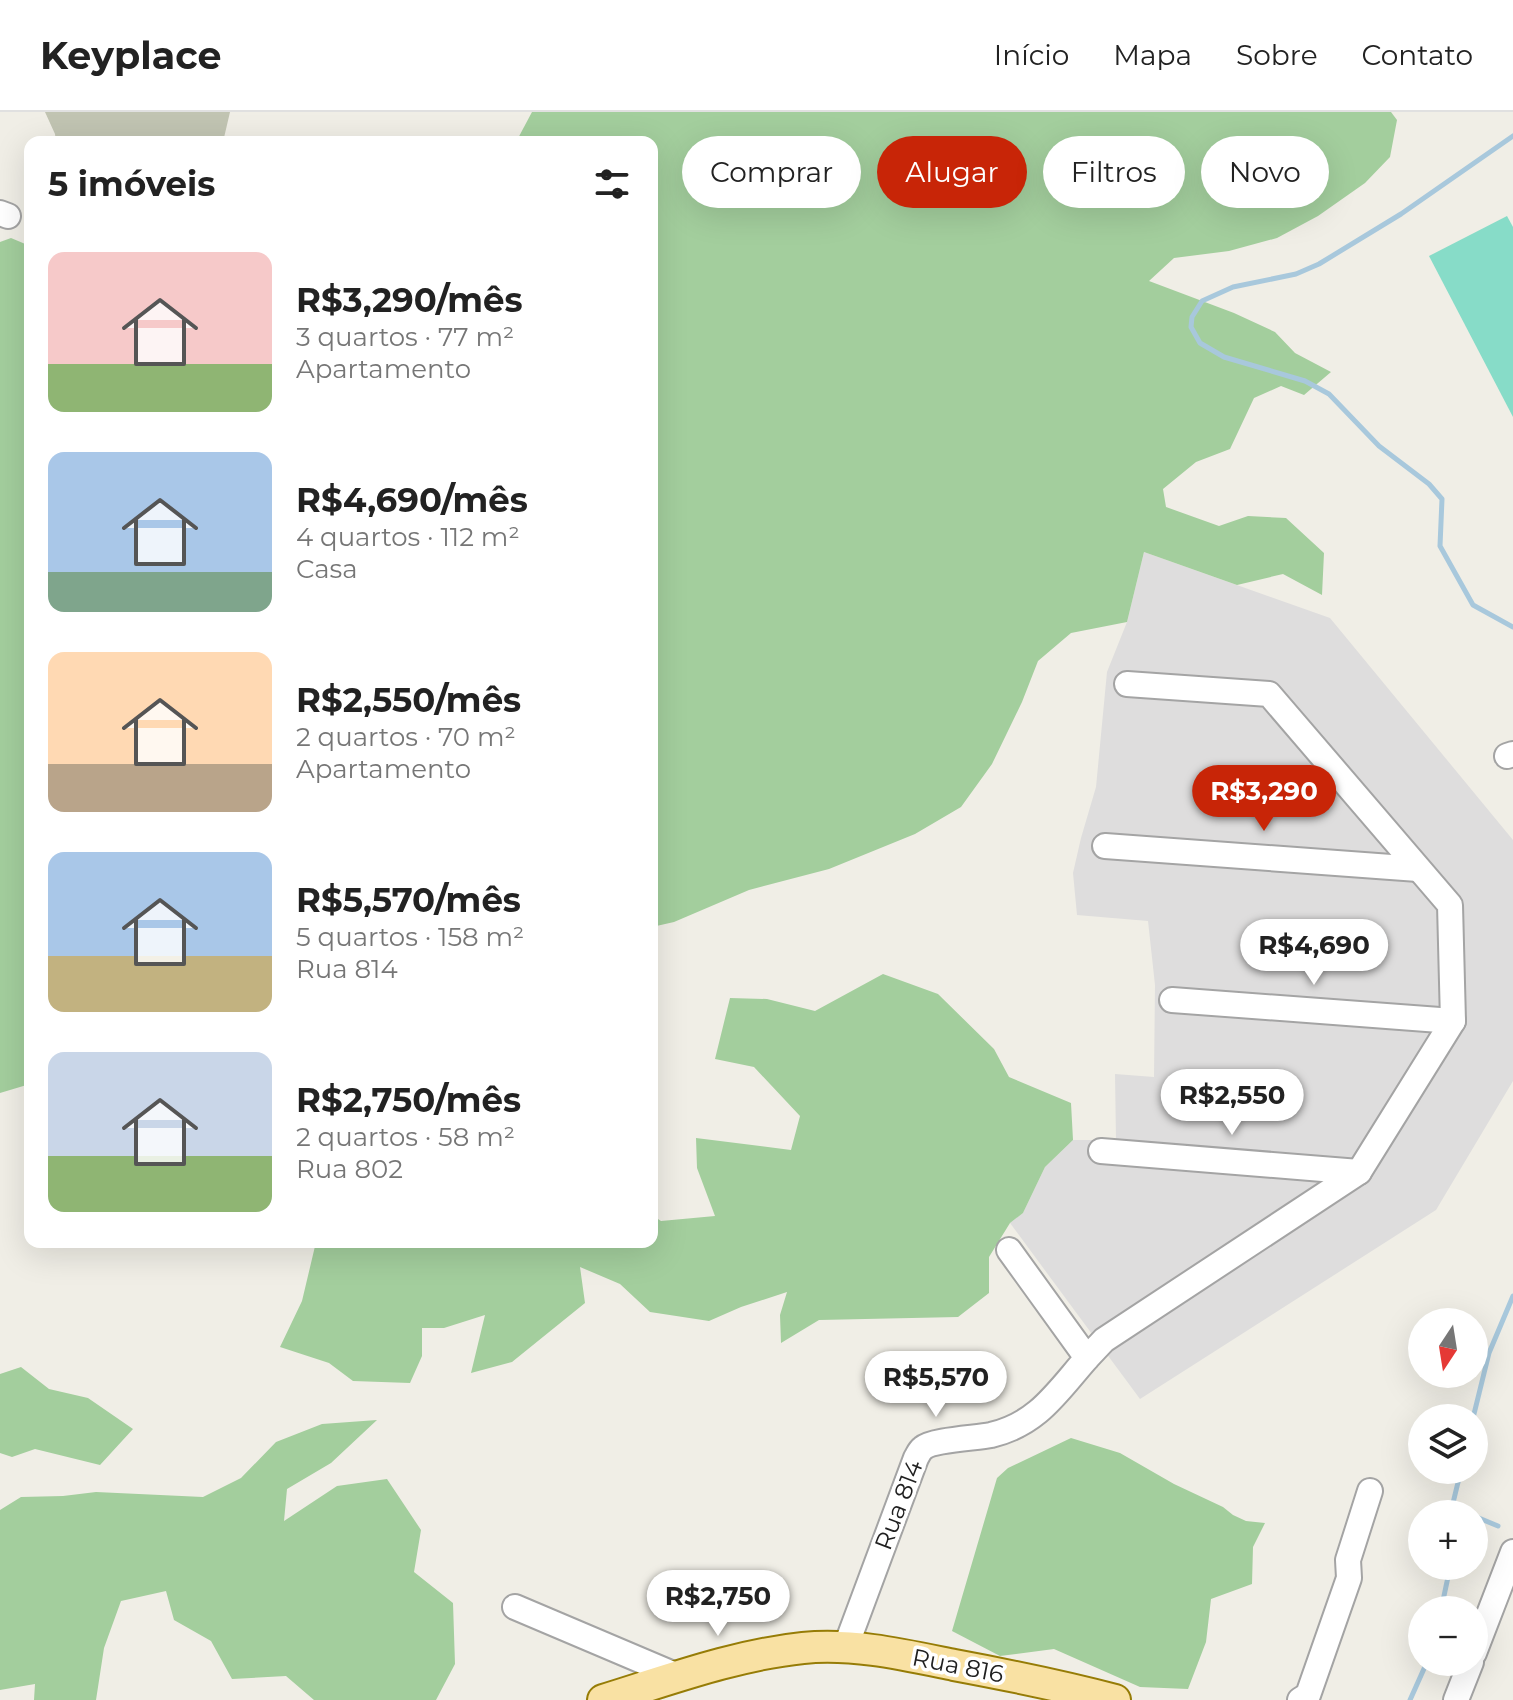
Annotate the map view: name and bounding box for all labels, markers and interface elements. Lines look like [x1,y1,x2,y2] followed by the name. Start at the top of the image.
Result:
[40,32,221,79] text: Keyplace
[994,38,1069,72] text: Início
[1113,38,1192,72] text: Mapa
[1236,38,1318,72] text: Sobre
[1362,38,1473,72] text: Contato
[682,136,861,208] chip: Comprar
[877,136,1027,208] chip: Alugar
[1043,136,1185,208] chip: Filtros
[1201,136,1329,208] chip: Novo
[590,162,634,206] icon: filters
[48,163,215,205] text: 5 imóveis
[296,279,523,321] text: R$3,290/mês
[112,284,208,380] icon: home
[296,321,514,353] text: 3 quartos · 77 m²
[296,353,471,385] text: Apartamento
[296,479,528,521] text: R$4,690/mês
[112,484,208,580] icon: home
[296,521,520,553] text: 4 quartos · 112 m²
[296,553,358,585] text: Casa
[296,679,521,721] text: R$2,550/mês
[112,684,208,780] icon: home
[296,721,516,753] text: 2 quartos · 70 m²
[296,753,471,785] text: Apartamento
[1190,765,1338,833] pin: R$3,290
[1210,775,1318,807] text: R$3,290
[296,879,521,921] text: R$5,570/mês
[112,884,208,980] icon: home
[1240,919,1388,987] pin: R$4,690
[296,921,524,953] text: 5 quartos · 158 m²
[1258,929,1370,961] text: R$4,690
[296,953,398,985] text: Rua 814
[1158,1069,1306,1137] pin: R$2,550
[296,1079,521,1121] text: R$2,750/mês
[1179,1079,1285,1111] text: R$2,550
[112,1084,208,1180] icon: home
[296,1121,515,1153] text: 2 quartos · 58 m²
[296,1153,403,1185] text: Rua 802
[1408,1308,1488,1388] north arrow
[1408,1308,1488,1676] map controls
[862,1351,1010,1419] pin: R$5,570
[883,1361,989,1393] text: R$5,570
[1408,1404,1488,1484] button: layers
[868,1456,929,1554] street label: Rua 814
[1408,1500,1488,1580] button: +
[644,1570,792,1638] pin: R$2,750
[665,1580,771,1612] text: R$2,750
[1408,1596,1488,1676] button: −
[910,1642,1006,1689] street label: Rua 816

